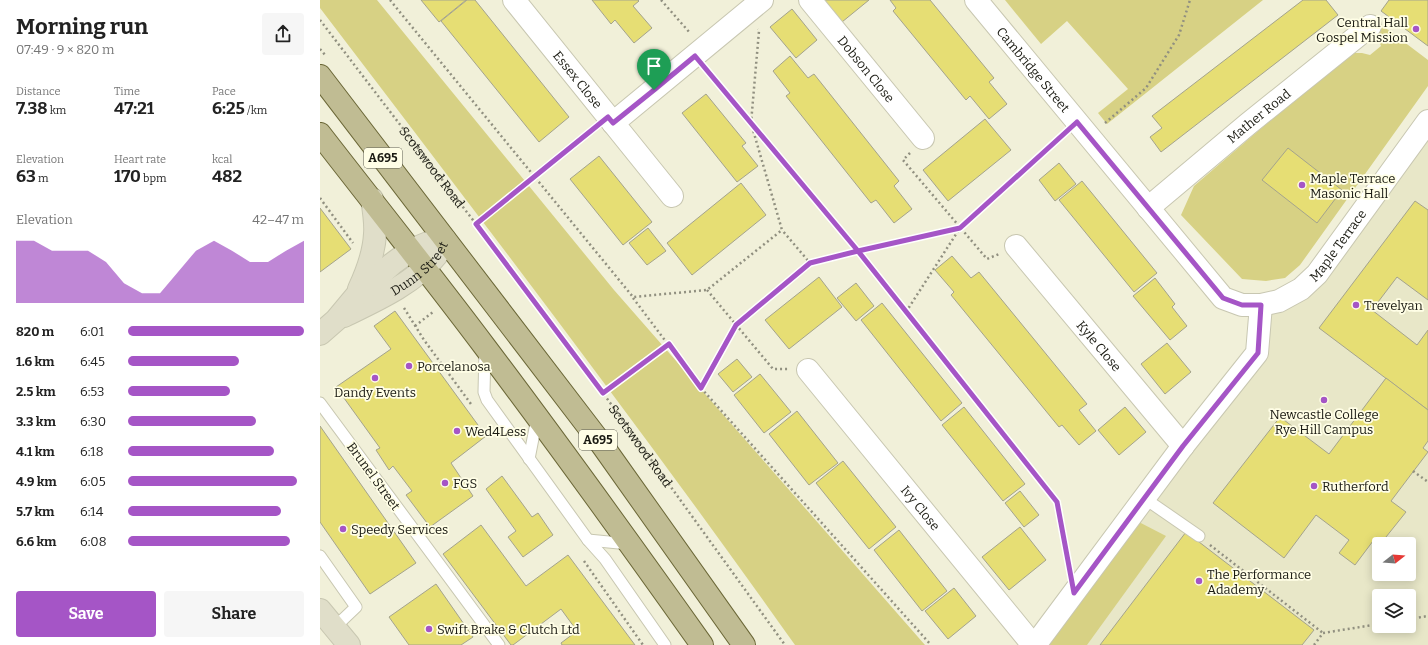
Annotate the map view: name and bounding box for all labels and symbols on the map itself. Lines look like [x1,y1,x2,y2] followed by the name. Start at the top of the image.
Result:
[1316,15,1409,45] place label: Central Hall Gospel Mission
[993,24,1073,115] street label: Cambridge Street
[1411,24,1421,34] marker: Central Hall Gospel Mission
[834,33,898,105] street label: Dobson Close
[550,48,605,111] street label: Essex Close
[637,49,671,90] pin
[1224,86,1294,146] street label: Mather Road
[396,124,468,211] street label: Scotswood Road
[364,148,402,168] road number: A695
[1310,171,1395,201] place label: Maple Terrace Masonic Hall
[1297,180,1307,190] marker: Maple Terrace Masonic Hall
[1307,207,1369,285] street label: Maple Terrace
[388,239,451,299] street label: Dunn Street
[1364,298,1424,313] place label: Trevelyan
[1351,300,1361,310] marker: Trevelyan
[1073,318,1124,375] street label: Kyle Close
[417,359,491,374] place label: Porcelanosa
[404,361,414,371] marker: Porcelanosa
[370,373,380,383] marker: Dandy Events
[334,385,416,400] place label: Dandy Events
[1319,395,1329,405] marker: Newcastle College Rye Hill Campus
[606,402,676,490] street label: Scotswood Road
[1269,407,1379,437] place label: Newcastle College Rye Hill Campus
[465,424,526,439] place label: Wed4Less
[452,426,462,436] marker: Wed4Less
[579,430,617,450] road number: A695
[344,439,403,513] street label: Brunel Street
[453,476,477,491] place label: FGS
[440,478,450,488] marker: FGS
[1322,479,1389,494] place label: Rutherford
[1309,481,1319,491] marker: Rutherford
[898,483,943,534] street label: Ivy Close
[351,522,448,537] place label: Speedy Services
[338,524,348,534] marker: Speedy Services
[1372,537,1416,581] north arrow
[1207,567,1311,597] place label: The Performance Adademy
[1194,576,1204,586] marker: The Performance Adademy
[437,622,580,637] place label: Swift Brake & Clutch Ltd
[424,624,434,634] marker: Swift Brake & Clutch Ltd

